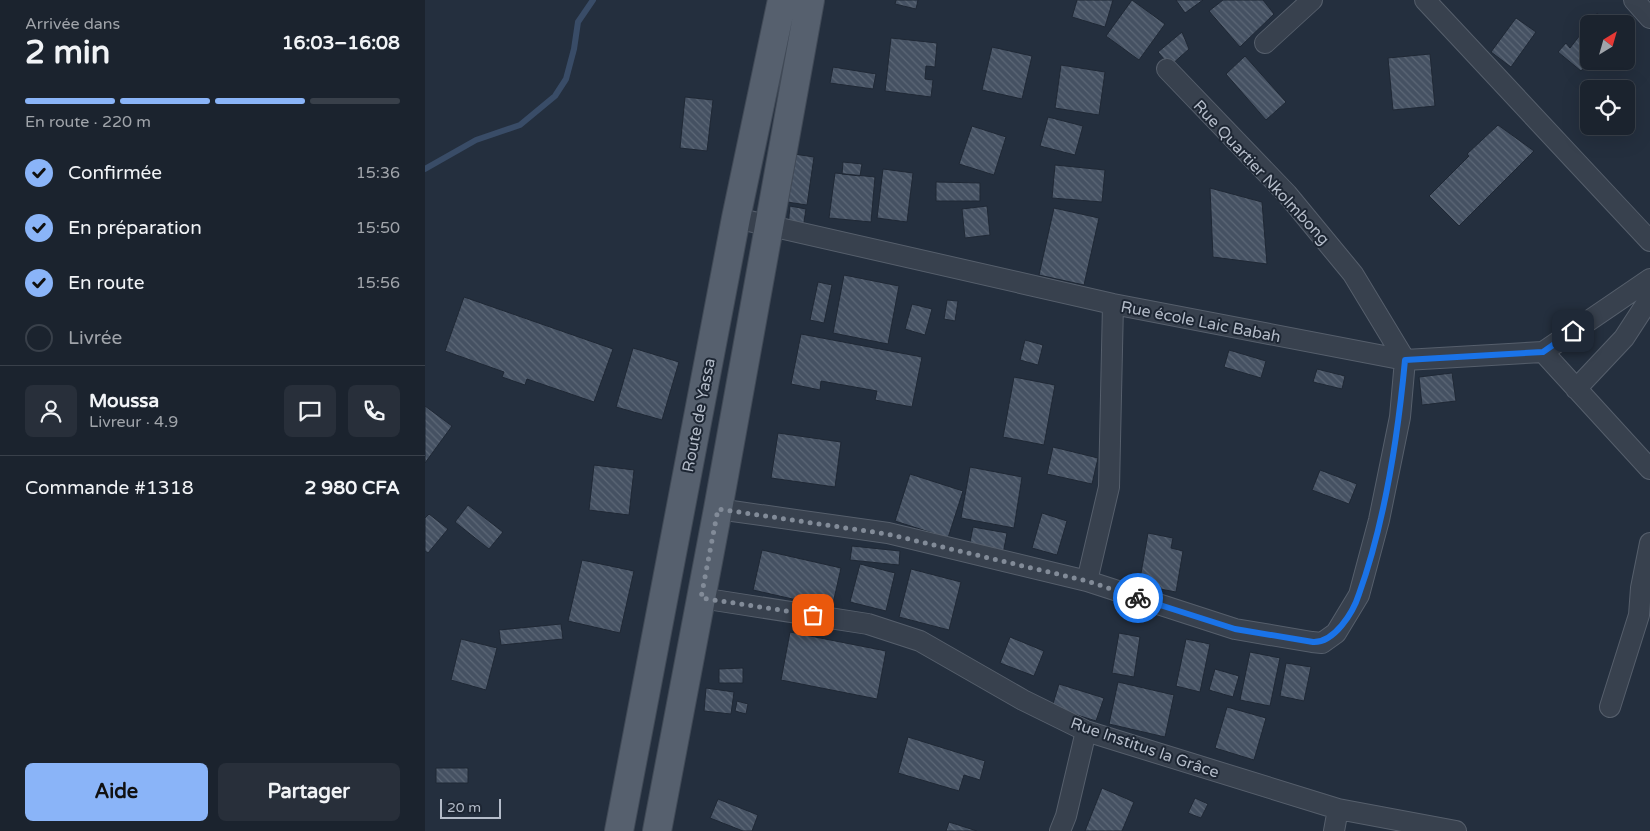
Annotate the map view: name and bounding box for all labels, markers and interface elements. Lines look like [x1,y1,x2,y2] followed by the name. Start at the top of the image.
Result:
[25,14,120,34] text: Arrivée dans
[1580,15,1635,70] north arrow
[1580,15,1635,135] map controls
[282,32,400,54] text: 16:03–16:08
[25,34,110,72] text: 2 min
[1580,80,1635,135] button: locate
[1189,96,1334,249] street label: Rue Quartier Nkolmbong
[25,112,151,132] text: En route · 220 m
[25,159,53,187] icon: check
[68,162,162,184] text: Confirmée
[356,163,400,183] text: 15:36
[25,214,53,242] icon: check
[68,217,202,239] text: En préparation
[356,218,400,238] text: 15:50
[25,269,53,297] icon: check
[68,272,145,294] text: En route
[356,273,400,293] text: 15:56
[1119,297,1283,347] street label: Rue école Laic Babah
[1552,310,1594,352] pin
[1559,317,1587,345] icon: home
[68,327,122,349] text: Livrée
[678,357,720,474] street label: Route de Yassa
[25,385,77,437] button: person
[284,385,336,437] button: chat
[348,385,400,437] button: phone
[89,390,159,412] text: Moussa
[89,412,178,432] text: Livreur · 4.9
[25,477,194,499] text: Commande #1318
[304,477,400,499] text: 2 980 CFA
[1113,573,1163,623] courier
[1124,584,1152,612] icon: bike
[792,594,834,636] pin
[799,601,827,629] icon: bag
[1068,713,1222,783] street label: Rue Institus la Grâce
[25,763,208,821] button: Aide
[218,763,400,821] button: Partager
[440,796,501,819] scale bar
[447,799,481,816] text: 20 m

